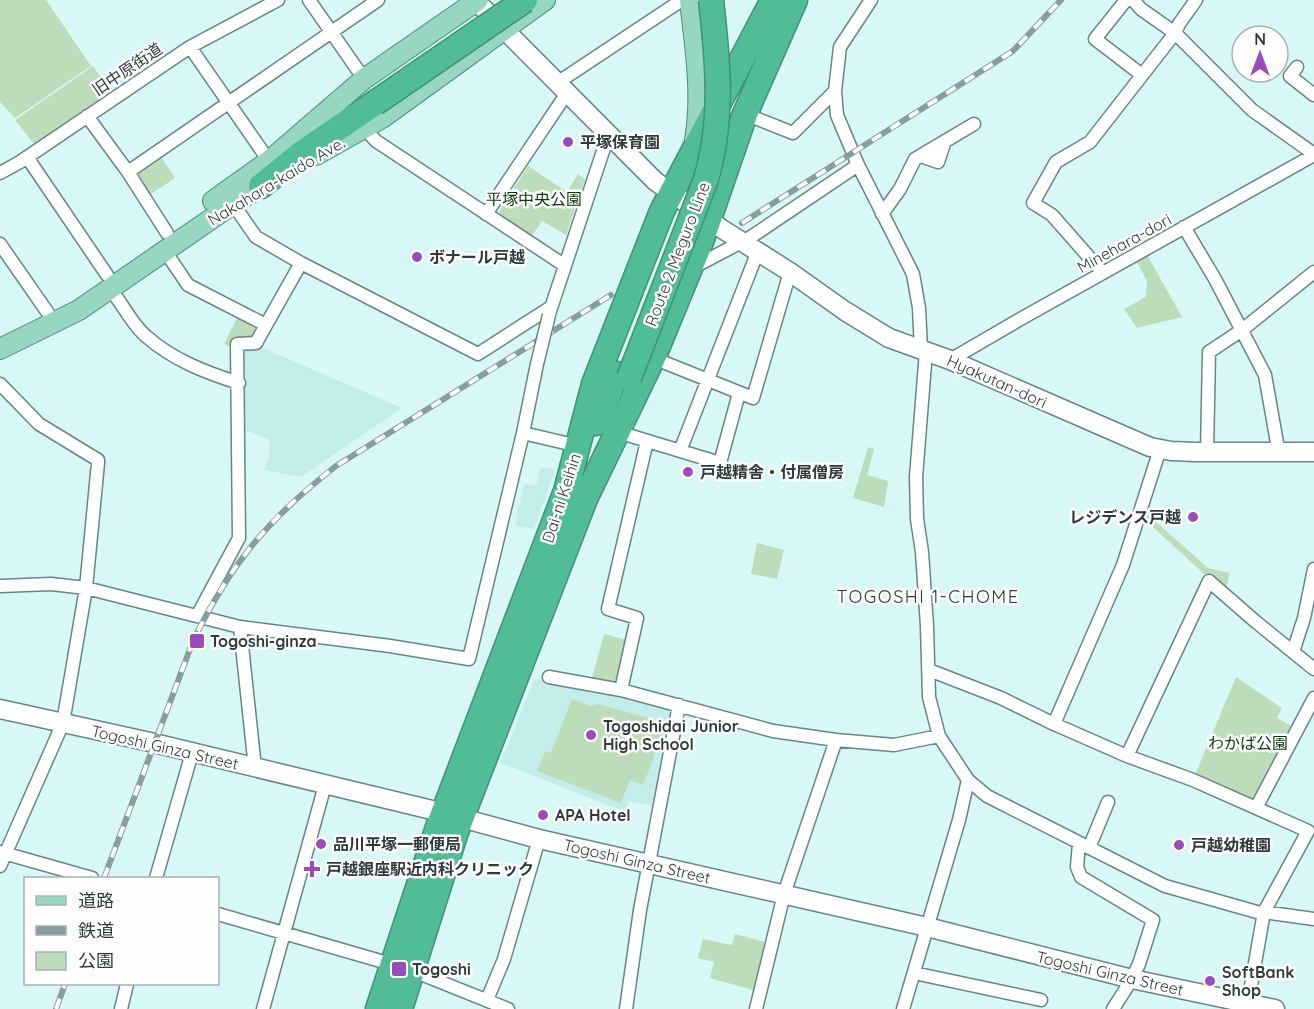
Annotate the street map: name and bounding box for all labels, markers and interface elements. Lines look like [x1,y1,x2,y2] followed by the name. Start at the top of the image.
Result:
[1230,24,1290,84] north arrow
[1254,29,1266,49] text: N
[88,38,166,100] street label: 旧中原街道
[204,132,348,230] street label: Nakahara-kaido Ave.
[580,132,660,152] place label: 平塚保育園
[561,135,575,149] marker: 平塚保育園
[640,179,714,329] street label: Route 2 Meguro Line
[486,189,582,209] park label: 平塚中央公園
[1073,209,1175,277] street label: Minehara-dori
[429,247,525,267] place label: ボナール戸越
[410,250,424,264] marker: ボナール戸越
[944,350,1050,412] street label: Hyakutan-dori
[537,451,585,545] street label: Dai-ni Keihin
[700,462,844,482] place label: 戸越精舎・付属僧房
[681,465,695,479] marker: 戸越精舎・付属僧房
[1069,507,1181,527] place label: レジデンス戸越
[1186,510,1200,524] marker: レジデンス戸越
[837,585,1019,608] district label: TOGOSHI 1-CHOME
[210,631,316,651] place label: Togoshi-ginza
[188,632,206,650] marker: Togoshi-ginza
[603,716,739,754] place label: Togoshidai Junior High School
[89,720,241,774] street label: Togoshi Ginza Street
[584,728,598,742] marker: Togoshidai Junior High School
[1208,733,1288,753] park label: わかば公園
[555,805,631,825] place label: APA Hotel
[536,808,550,822] marker: APA Hotel
[333,834,461,854] place label: 品川平塚一郵便局
[561,834,713,888] street label: Togoshi Ginza Street
[1191,835,1271,855] place label: 戸越幼稚園
[314,837,328,851] marker: 品川平塚一郵便局
[1172,838,1186,852] marker: 戸越幼稚園
[326,859,534,879] place label: 戸越銀座駅近内科クリニック
[303,860,321,878] marker: 戸越銀座駅近内科クリニック
[24,877,219,985] legend
[78,889,114,912] text: 道路
[78,919,114,942] text: 鉄道
[1034,946,1186,1000] street label: Togoshi Ginza Street
[78,949,114,972] text: 公園
[412,959,471,979] place label: Togoshi
[390,960,408,978] marker: Togoshi
[1222,962,1294,1000] place label: SoftBank Shop
[1203,974,1217,988] marker: SoftBank Shop

